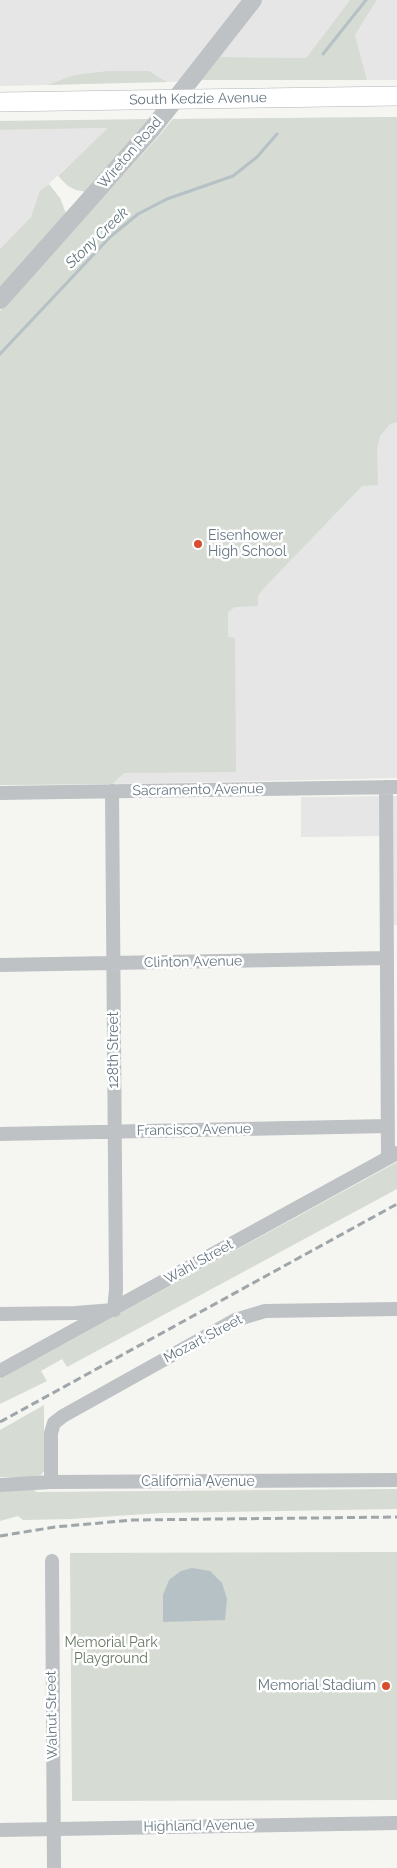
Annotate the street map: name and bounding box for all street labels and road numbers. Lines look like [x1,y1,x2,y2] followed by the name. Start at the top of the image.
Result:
[129,89,267,109] street label: South Kedzie Avenue
[95,114,165,192] street label: Wireton Road
[132,780,264,800] street label: Sacramento Avenue
[144,953,242,971] street label: Clinton Avenue
[106,1012,122,1088] street label: 128th Street
[137,1121,251,1139] street label: Francisco Avenue
[162,1236,236,1288] street label: Wahl Street
[161,1311,245,1367] street label: Mozart Street
[141,1474,255,1490] street label: California Avenue
[43,1670,61,1760] street label: Walnut Street
[143,1817,255,1835] street label: Highland Avenue

